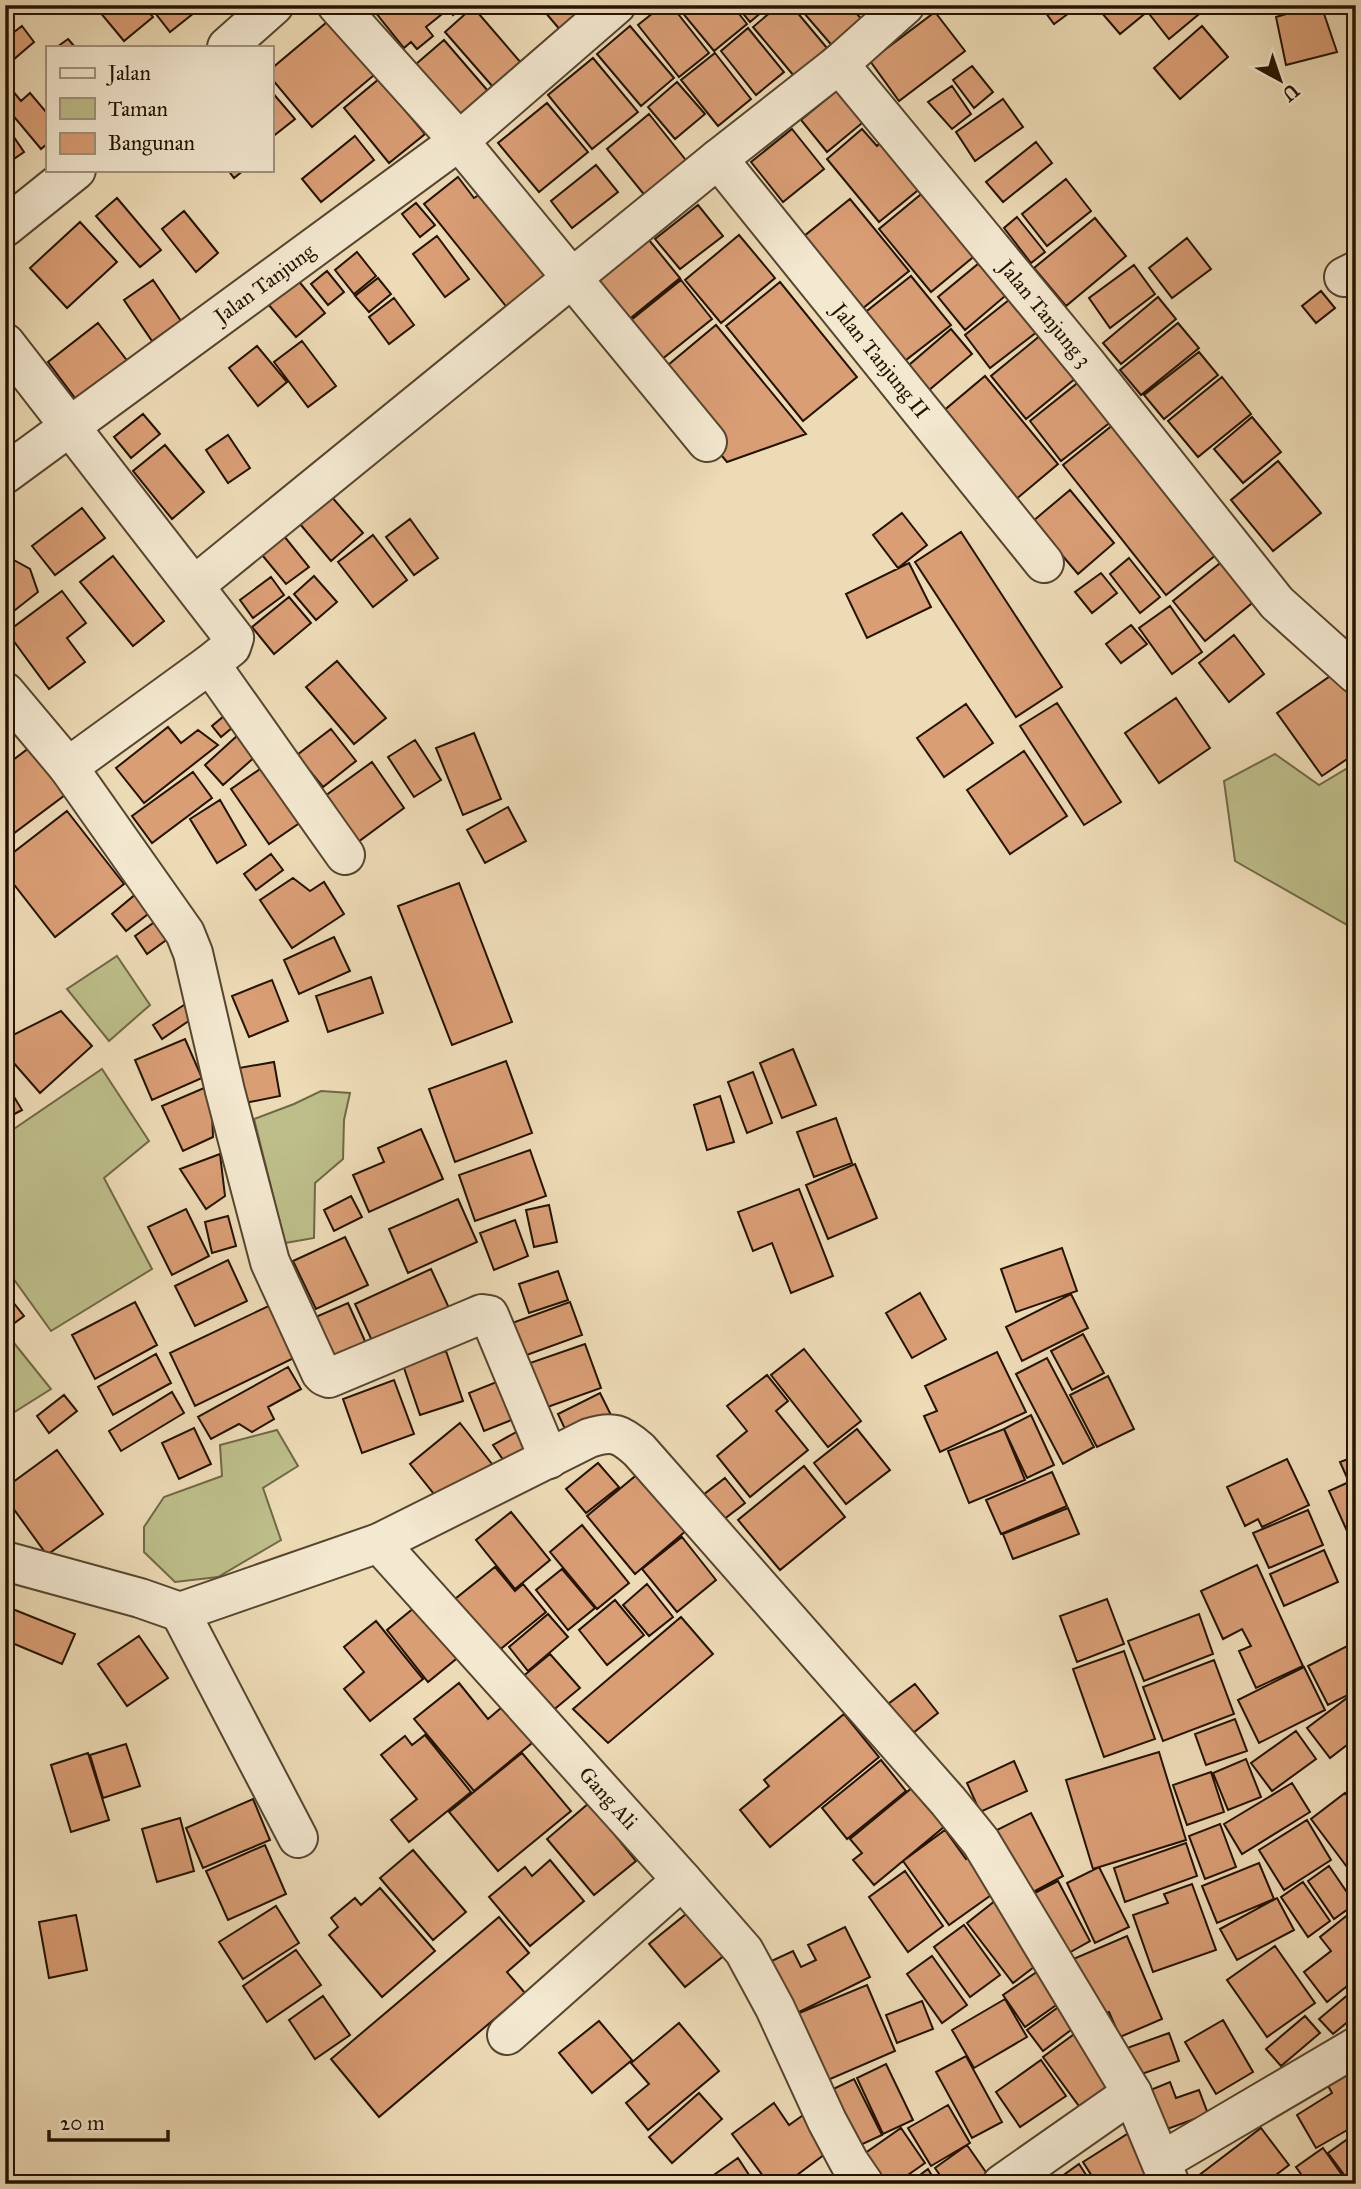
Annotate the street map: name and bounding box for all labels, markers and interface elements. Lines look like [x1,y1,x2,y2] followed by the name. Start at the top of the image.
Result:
[46,46,273,172] legend
[1246,46,1316,116] north arrow
[106,60,151,86] text: Jalan
[1277,79,1304,107] text: U
[108,96,168,122] text: Taman
[108,130,195,156] text: Bangunan
[208,238,320,330] street label: Jalan Tanjung
[992,253,1097,372] street label: Jalan Tanjung 3
[825,296,935,423] street label: Jalan Tanjung II
[573,1761,643,1835] street label: Gang Ali
[49,2098,168,2142] scale bar
[60,2110,105,2136] text: 20 m

